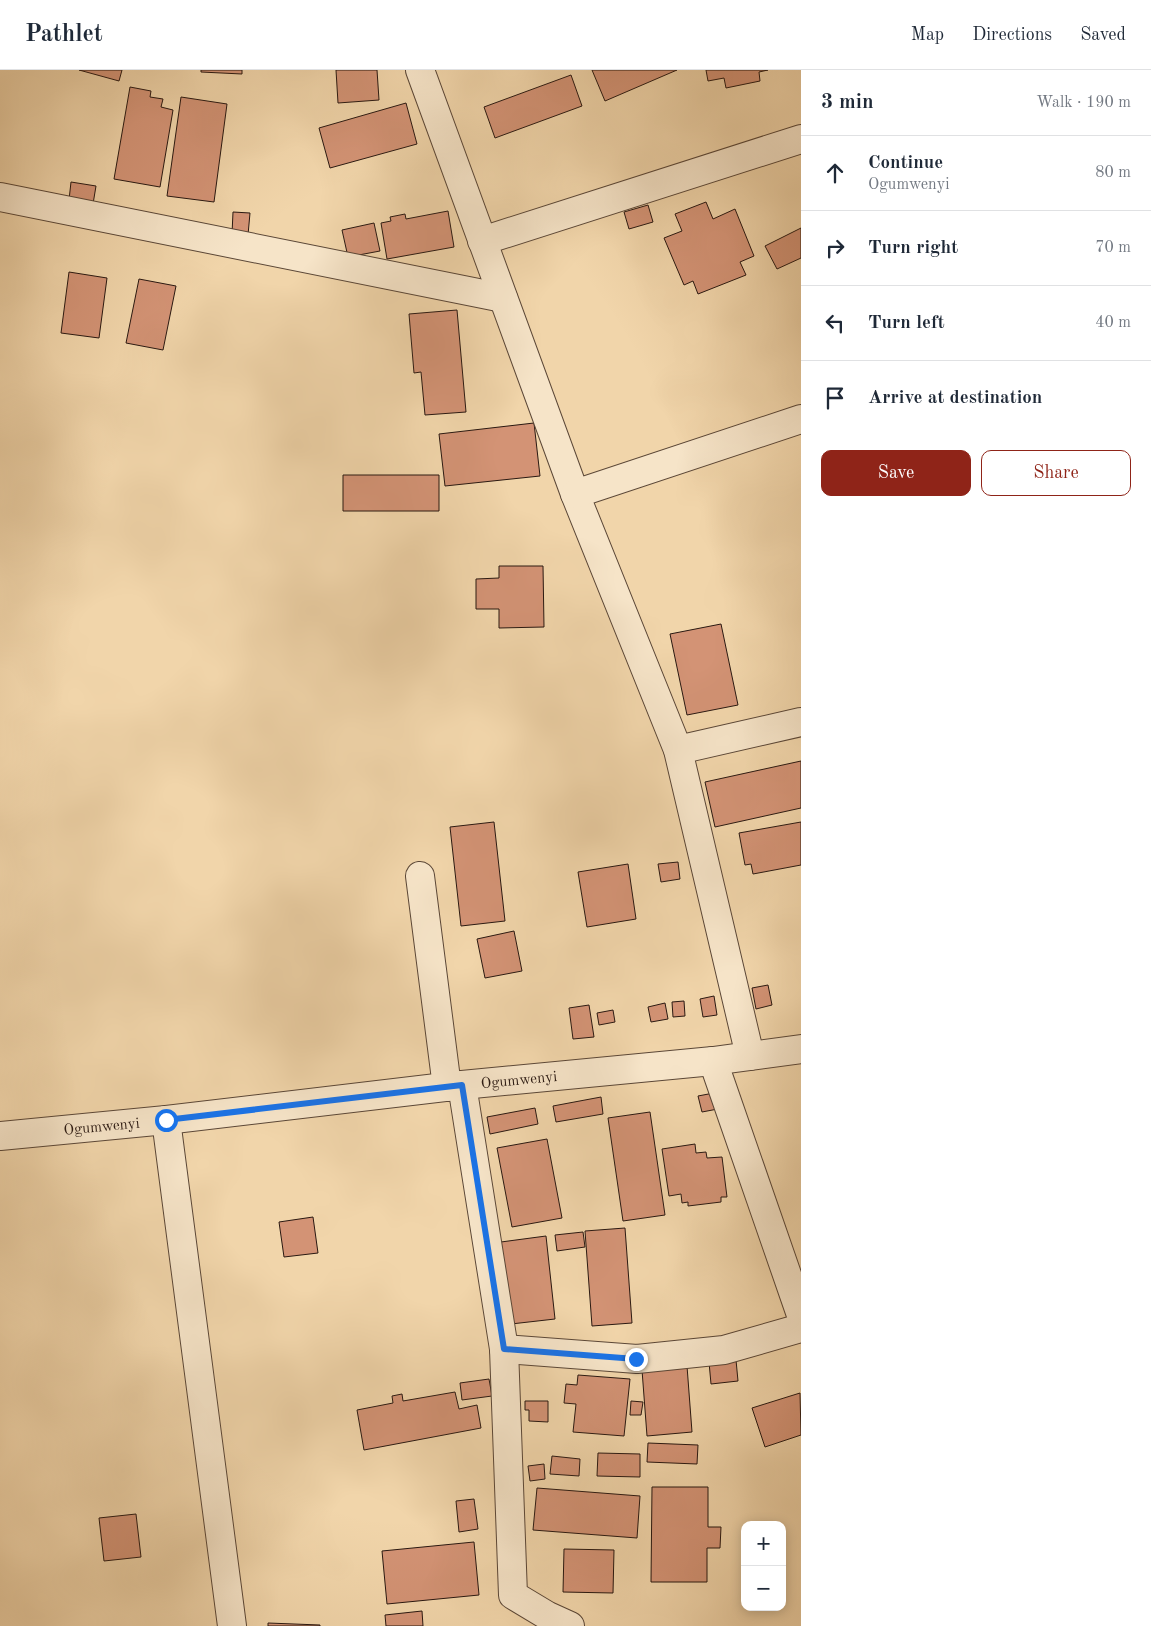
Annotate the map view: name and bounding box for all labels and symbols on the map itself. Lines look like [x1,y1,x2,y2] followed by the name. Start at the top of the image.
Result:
[480,1070,558,1092] street label: Ogumwenyi
[155,1109,178,1132] route start
[63,1117,140,1139] street label: Ogumwenyi
[625,1348,648,1371] route end

